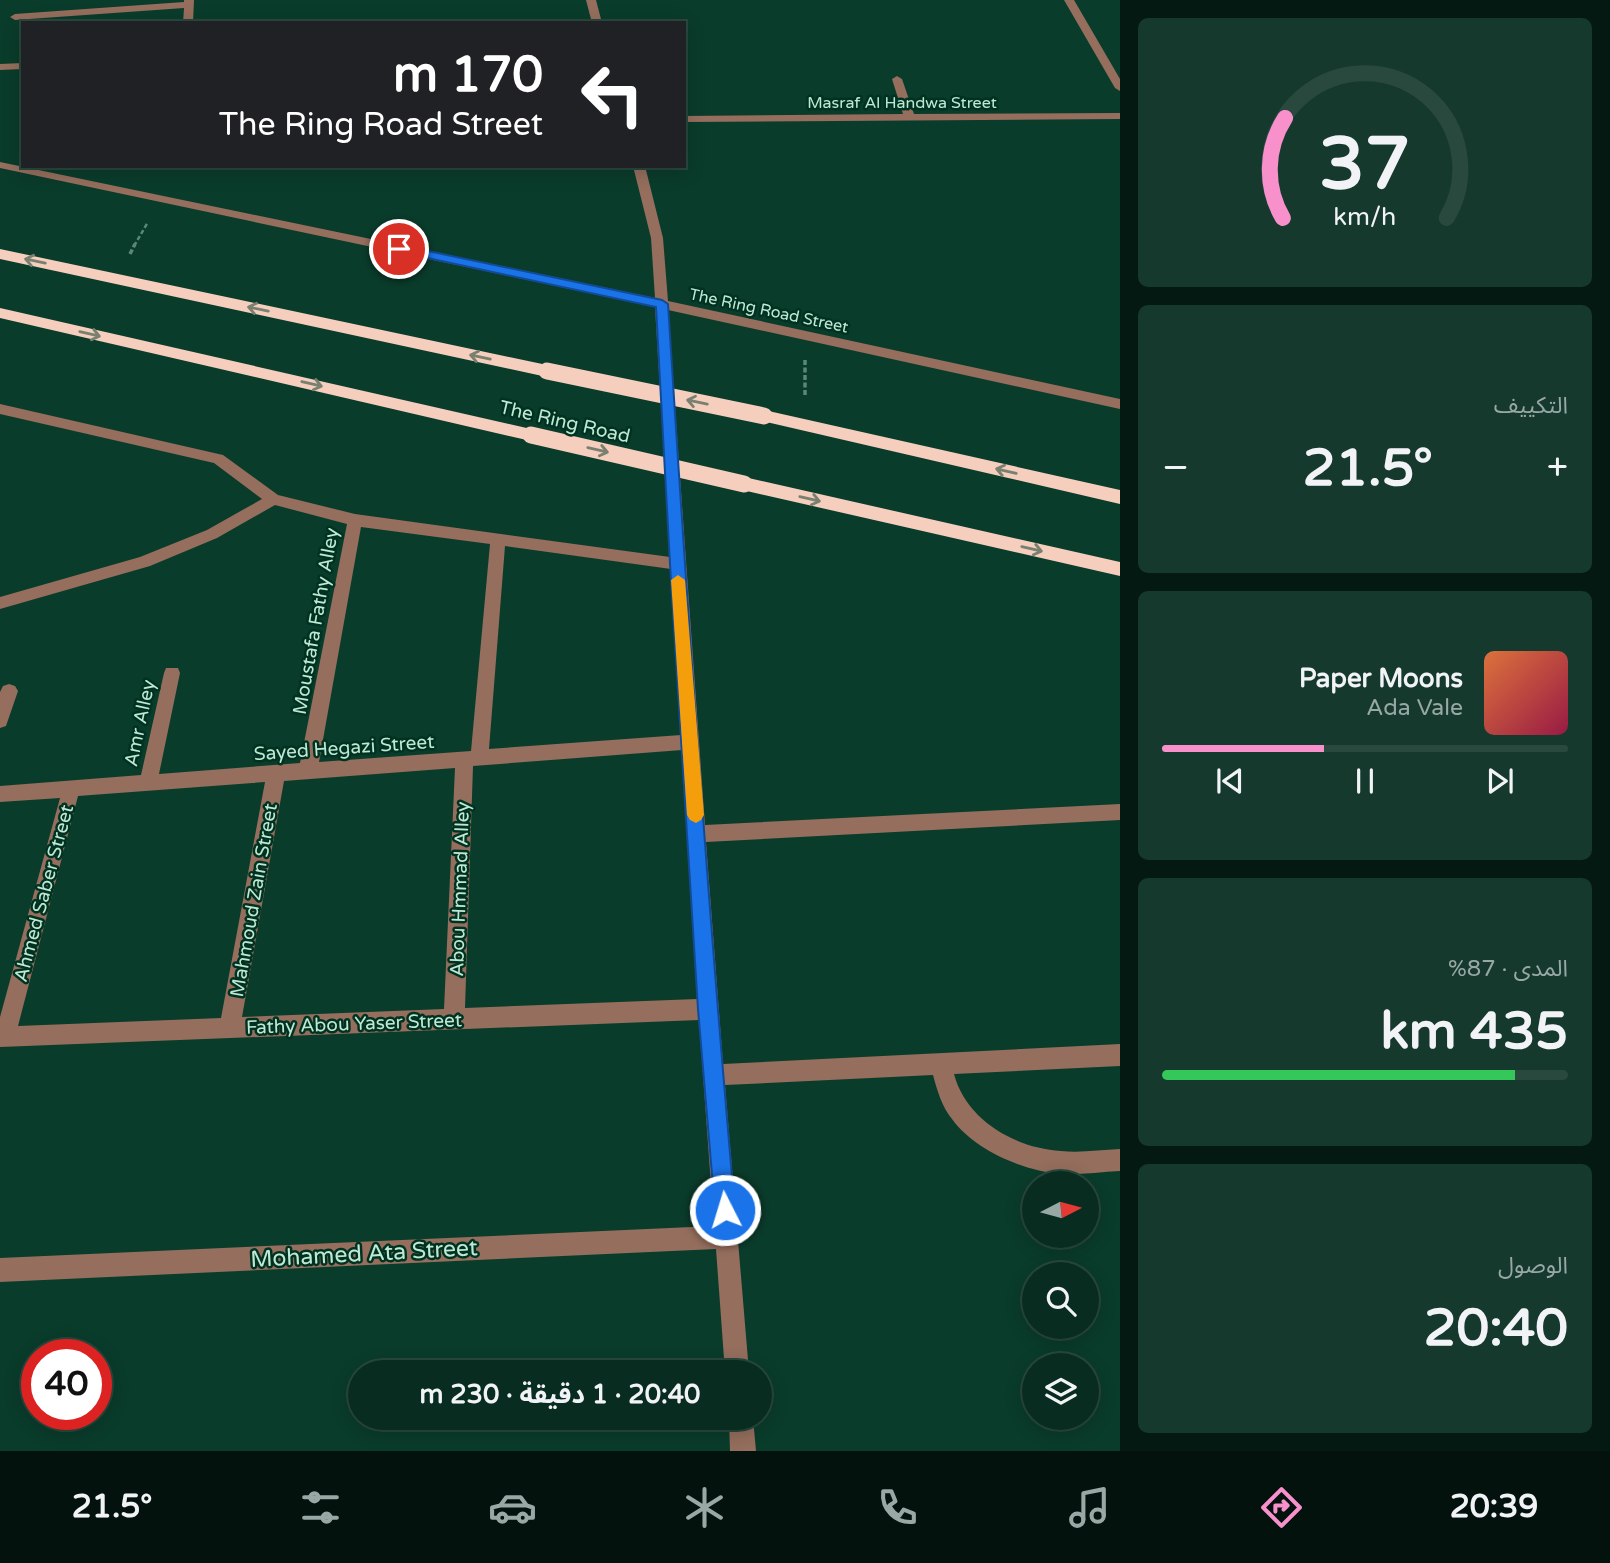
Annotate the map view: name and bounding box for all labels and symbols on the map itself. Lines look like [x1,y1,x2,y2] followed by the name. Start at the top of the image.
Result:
[807,93,997,113] street label: Masraf Al Handwa Street
[369,219,429,279] pin
[24,254,47,268] one-way arrow
[687,284,850,338] street label: The Ring Road Street
[247,302,270,315] one-way arrow
[78,327,101,341] one-way arrow
[469,349,492,363] one-way arrow
[300,378,323,392] one-way arrow
[686,395,709,409] one-way arrow
[497,396,632,448] street label: The Ring Road
[586,444,608,457] one-way arrow
[995,464,1018,477] one-way arrow
[798,492,821,506] one-way arrow
[289,526,343,716] street label: Moustafa Fathy Alley
[1020,543,1043,556] one-way arrow
[120,678,160,769] street label: Amr Alley
[253,731,435,765] street label: Sayed Hegazi Street
[446,801,474,977] street label: Abou Hmmad Alley
[10,802,78,984] street label: Ahmed Saber Street
[226,802,282,999] street label: Mahmoud Zain Street
[246,1009,462,1039] street label: Fathy Abou Yaser Street
[1022,1171,1099,1248] north arrow
[688,1173,762,1247] position arrow
[250,1234,479,1274] street label: Mohamed Ata Street
[21,1339,112,1430] speed limit sign: 40

